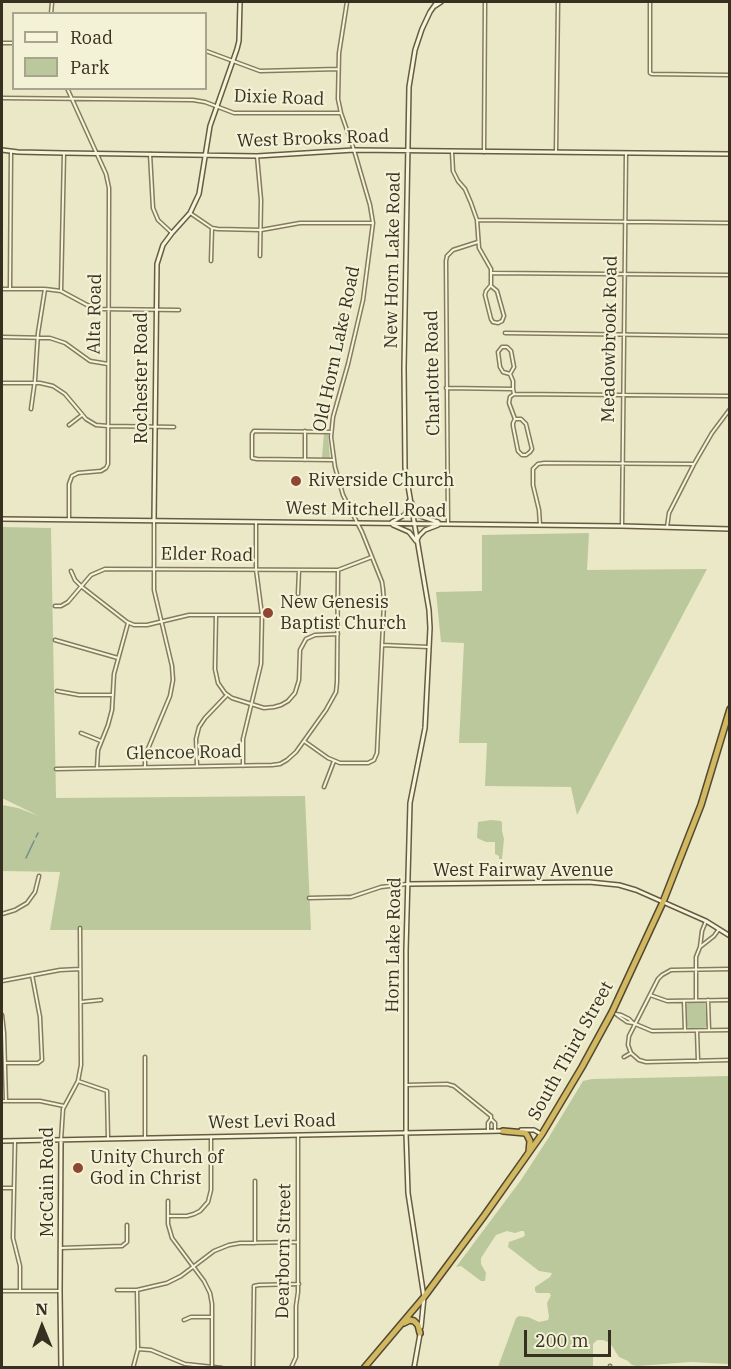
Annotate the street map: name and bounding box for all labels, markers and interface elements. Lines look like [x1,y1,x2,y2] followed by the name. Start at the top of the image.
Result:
[12,12,207,90] legend
[70,26,113,49] text: Road
[70,56,109,79] text: Park
[233,86,325,110] street label: Dixie Road
[236,126,390,152] street label: West Brooks Road
[381,171,405,349] street label: New Horn Lake Road
[598,255,622,423] street label: Meadowbrook Road
[309,264,365,434] street label: Old Horn Lake Road
[83,273,107,355] street label: Alta Road
[421,310,445,436] street label: Charlotte Road
[131,312,153,444] street label: Rochester Road
[308,470,455,492] place label: Riverside Church
[289,474,303,488] marker: Riverside Church
[285,498,447,522] street label: West Mitchell Road
[161,543,253,567] street label: Elder Road
[280,592,407,634] place label: New Genesis Baptist Church
[261,606,275,620] marker: New Genesis Baptist Church
[126,741,242,765] street label: Glencoe Road
[433,860,613,882] street label: West Fairway Avenue
[382,877,406,1013] street label: Horn Lake Road
[524,978,618,1124] street label: South Third Street
[208,1110,336,1134] street label: West Levi Road
[37,1127,59,1237] street label: McCain Road
[90,1147,223,1190] place label: Unity Church of God in Christ
[71,1161,85,1175] marker: Unity Church of God in Christ
[272,1183,296,1319] street label: Dearborn Street
[12,1297,72,1357] north arrow
[35,1299,48,1319] text: N
[527,1318,614,1356] scale bar
[535,1329,589,1352] text: 200 m

